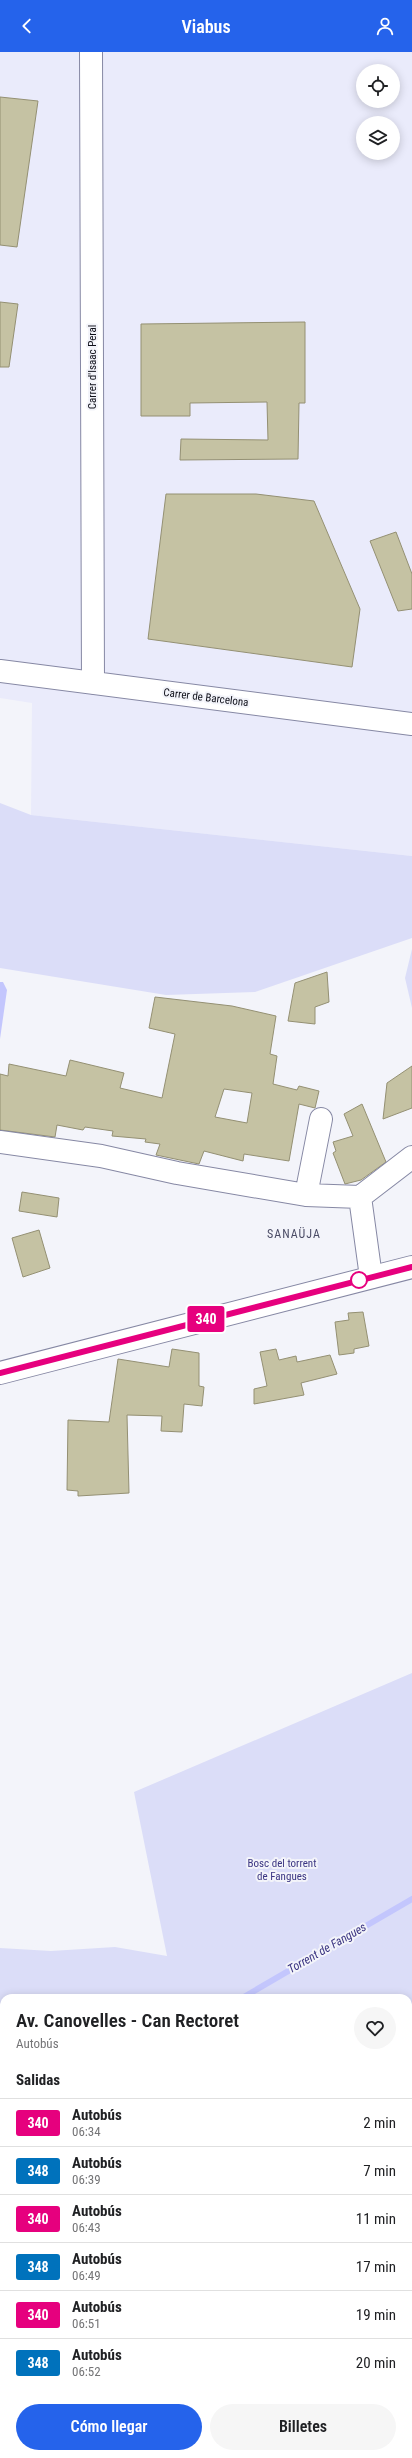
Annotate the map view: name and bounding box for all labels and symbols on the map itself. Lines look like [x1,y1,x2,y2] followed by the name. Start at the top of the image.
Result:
[86,325,99,409] street label: Carrer d'Isaac Peral
[163,686,249,709] street label: Carrer de Barcelona
[267,1226,321,1241] district label: SANAÜJA
[350,1271,368,1289] unlabelled marker
[183,1306,229,1332] line badge: 340
[248,1857,316,1883] park label: Bosc del torrent de Fangues
[285,1920,369,1976] water label: Torrent de Fangues

